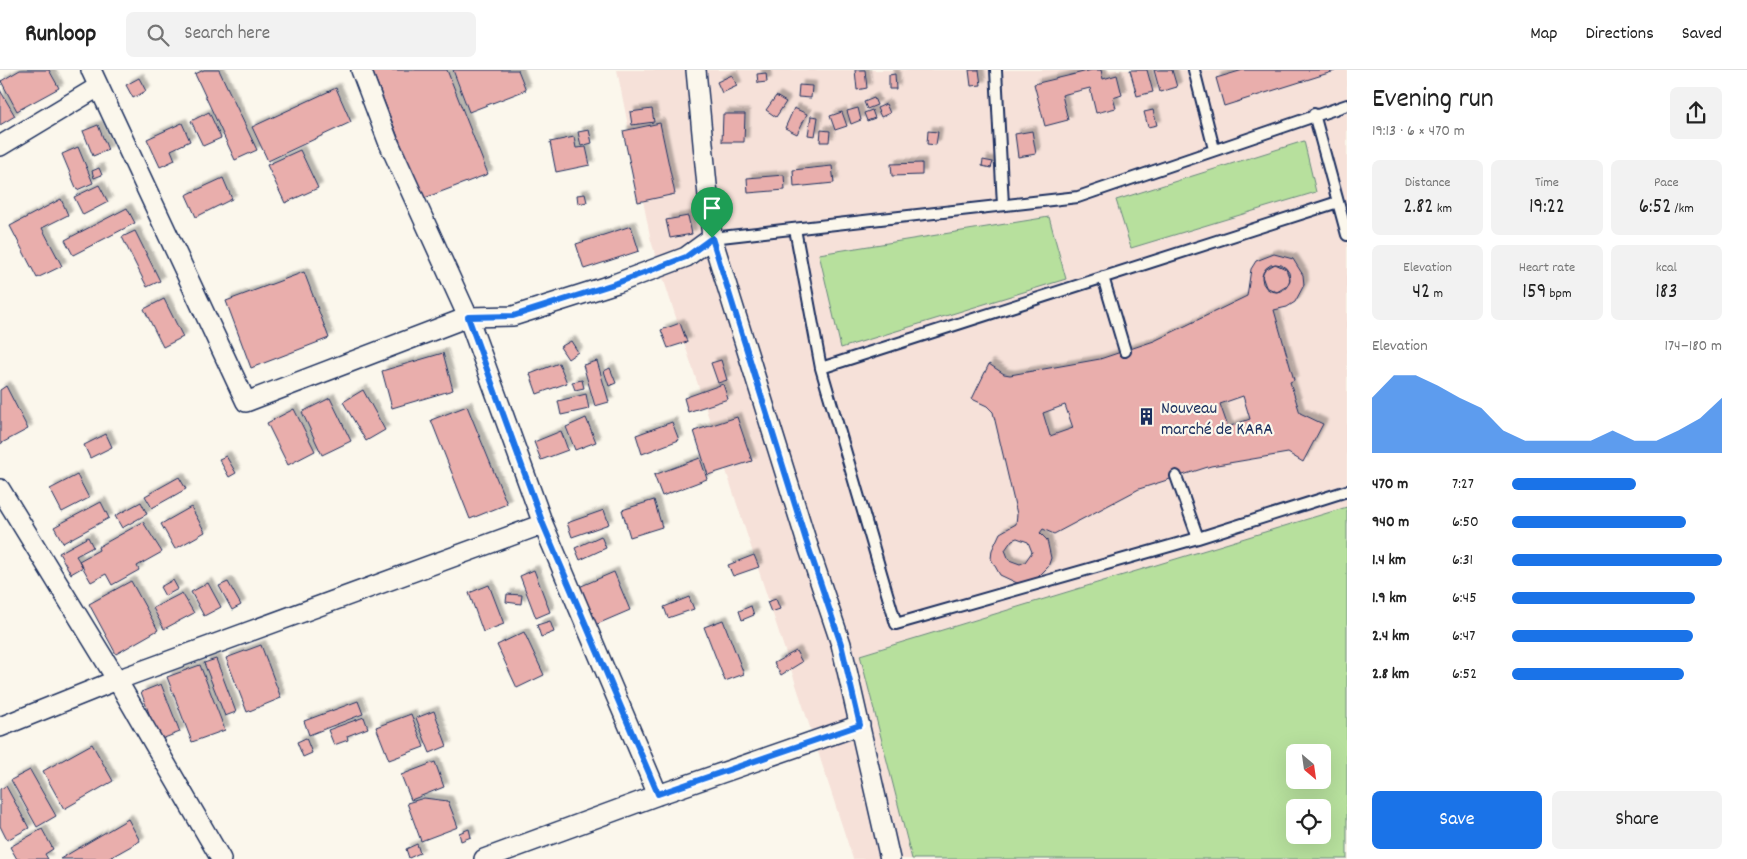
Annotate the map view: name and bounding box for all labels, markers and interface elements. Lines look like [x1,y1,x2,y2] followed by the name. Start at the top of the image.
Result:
[126,12,476,57] search box
[25,18,96,52] text: Runloop
[144,21,172,49] icon: search
[184,21,270,48] text: Search here
[1530,22,1557,47] text: Map
[1585,22,1654,47] text: Directions
[1682,22,1722,47] text: Saved
[1372,81,1494,121] text: Evening run
[1670,87,1722,139] button: share
[1372,120,1465,143] text: 19:13 · 6 × 470 m
[1405,173,1451,193] text: Distance
[1535,173,1559,193] text: Time
[1654,173,1679,193] text: Pace
[691,187,733,238] pin
[1403,193,1434,223] text: 2.82
[1529,193,1565,223] text: 19:22
[1639,193,1671,223] text: 6:52
[698,194,726,222] icon: arrive
[1434,199,1452,219] text: km
[1671,199,1694,219] text: /km
[1403,258,1452,278] text: Elevation
[1519,258,1575,278] text: Heart rate
[1656,258,1677,278] text: kcal
[1412,278,1430,308] text: 42
[1522,278,1546,308] text: 159
[1655,278,1678,308] text: 183
[1430,284,1443,304] text: m
[1546,284,1572,304] text: bpm
[1372,335,1428,358] text: Elevation
[1664,335,1722,358] text: 174–180 m
[1161,397,1273,443] place label: Nouveau marché de KARA
[1137,407,1157,427] building icon: Nouveau marché de KARA
[1372,473,1408,496] text: 470 m
[1452,473,1474,496] text: 7:27
[1372,511,1409,534] text: 940 m
[1452,511,1479,534] text: 6:50
[1372,549,1406,572] text: 1.4 km
[1452,549,1473,572] text: 6:31
[1372,587,1407,610] text: 1.9 km
[1452,587,1477,610] text: 6:45
[1372,625,1410,648] text: 2.4 km
[1452,625,1475,648] text: 6:47
[1372,663,1409,686] text: 2.8 km
[1452,663,1477,686] text: 6:52
[1286,744,1331,789] north arrow
[1286,744,1331,844] map controls
[1372,791,1542,849] button: Save
[1552,791,1722,849] button: Share
[1286,799,1331,844] button: locate

